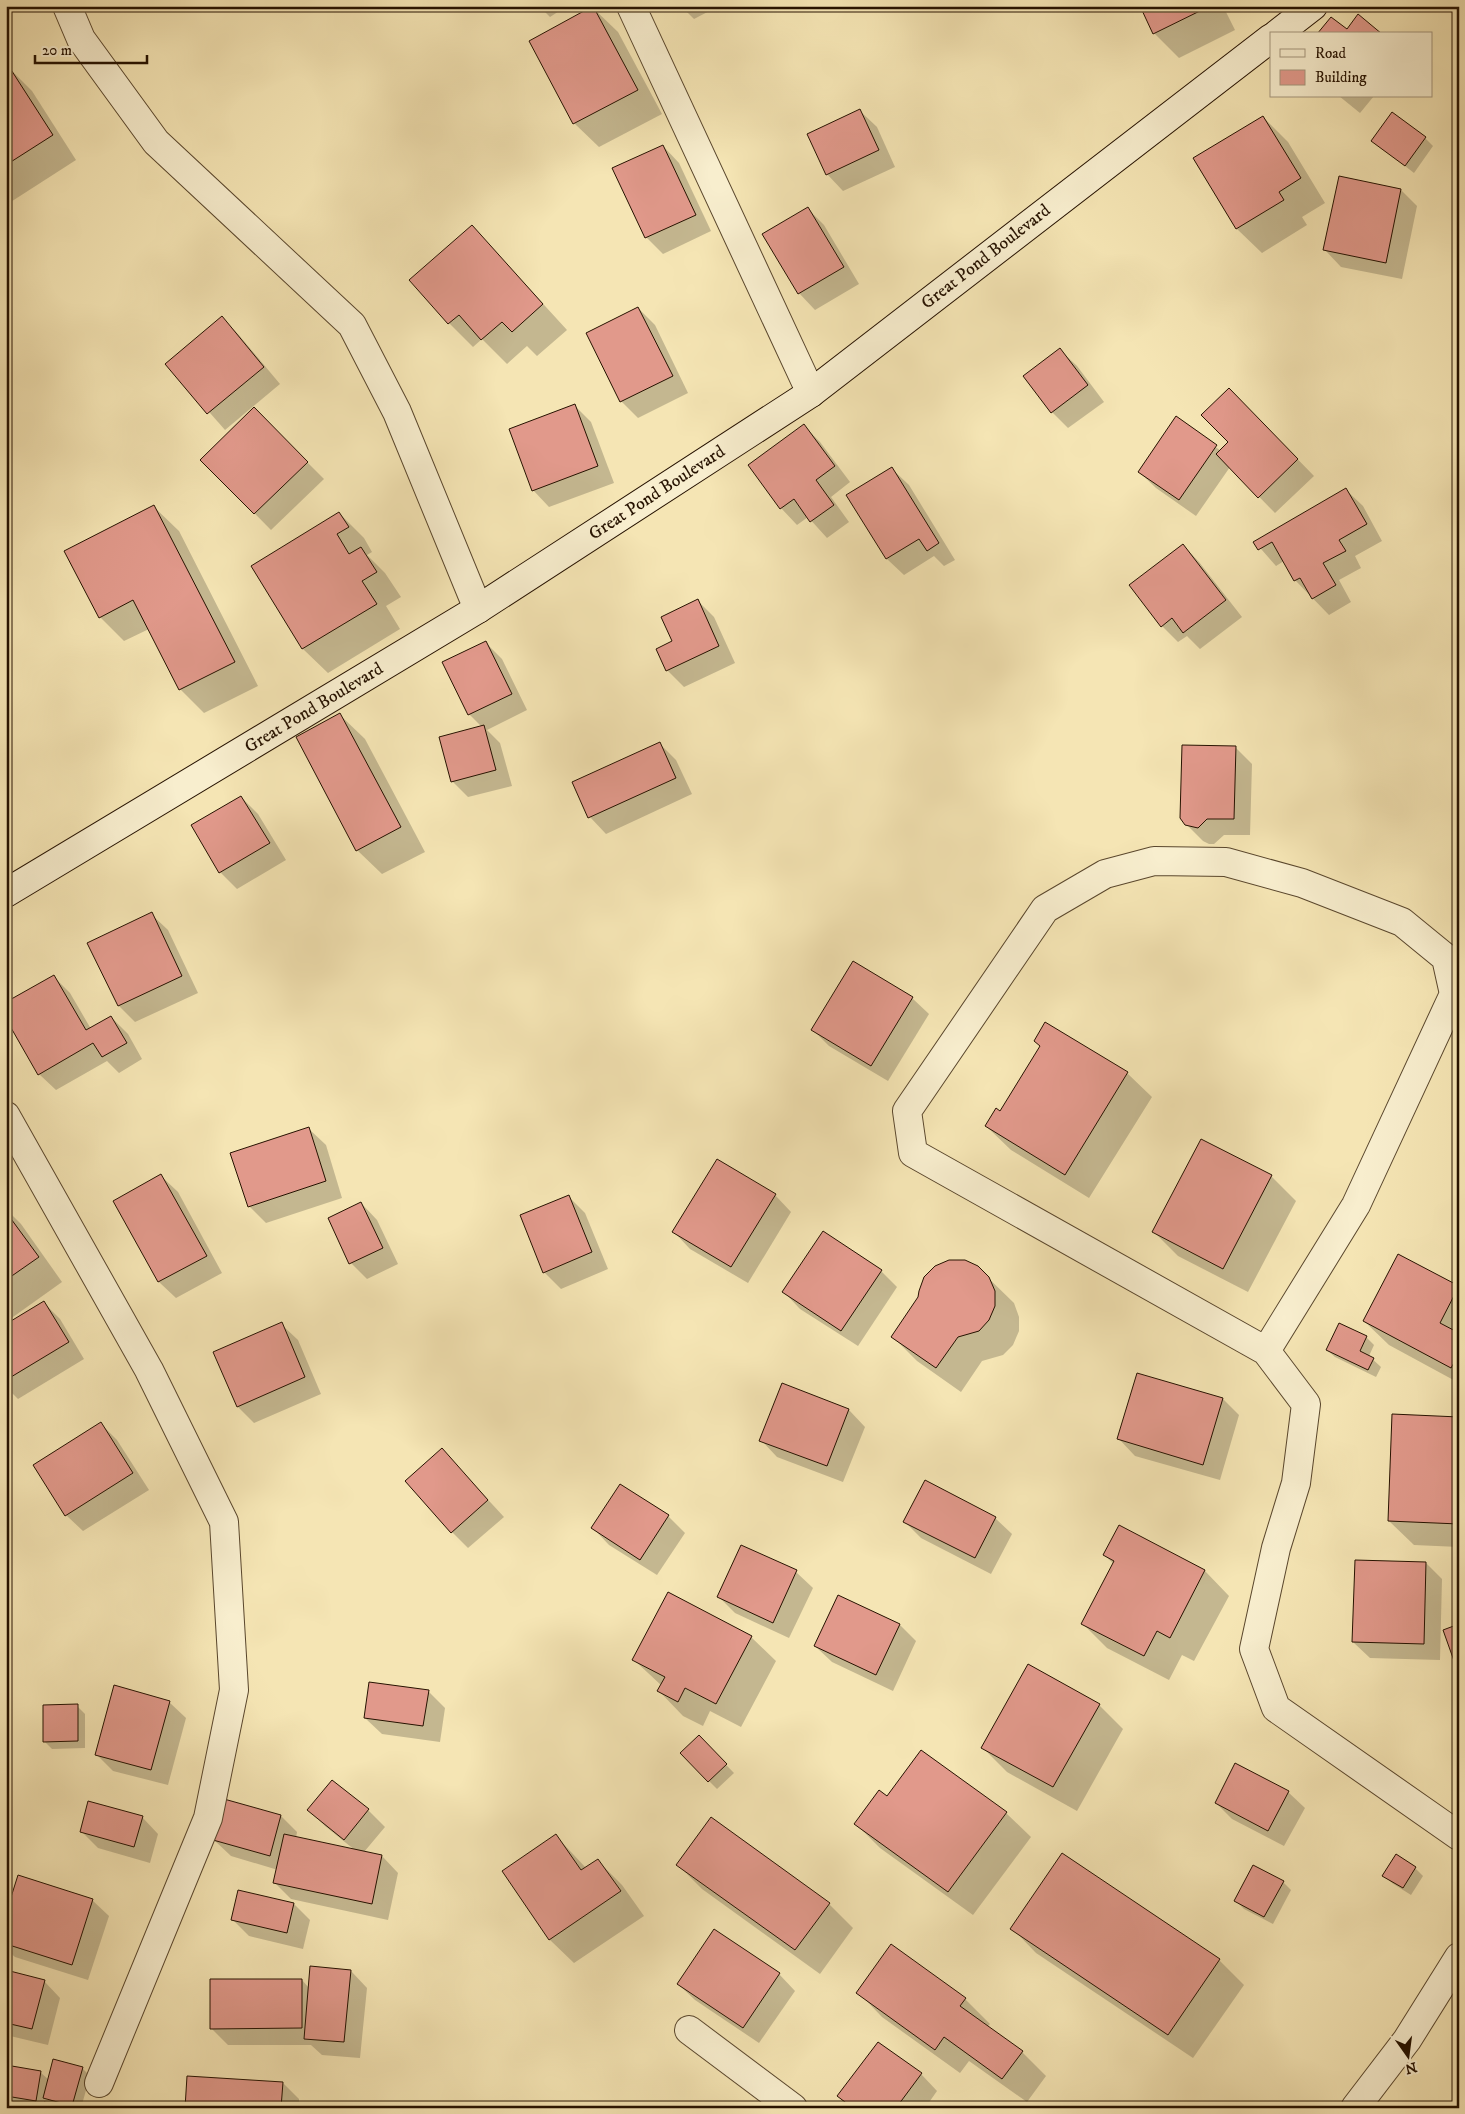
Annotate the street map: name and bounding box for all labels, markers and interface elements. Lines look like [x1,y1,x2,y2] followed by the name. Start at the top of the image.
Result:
[35,32,148,64] scale bar
[1270,32,1432,98] legend
[42,41,72,60] text: 20 m
[1315,44,1347,63] text: Road
[1315,68,1367,87] text: Building
[917,200,1055,314] street label: Great Pond Boulevard
[585,441,729,545] street label: Great Pond Boulevard
[241,658,387,758] street label: Great Pond Boulevard
[1382,2032,1432,2082] north arrow
[1403,2058,1419,2078] text: N

